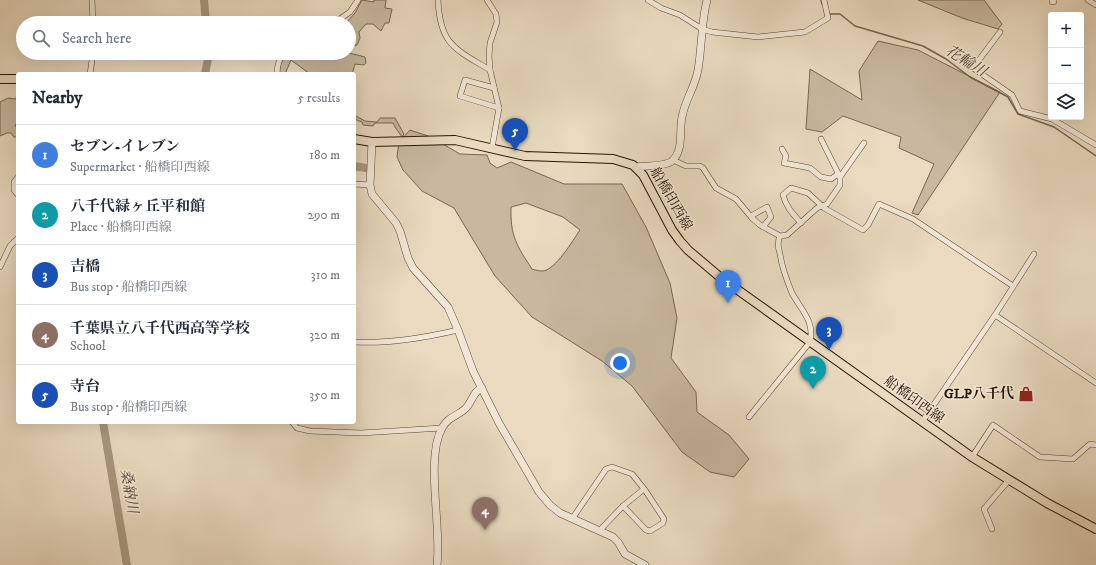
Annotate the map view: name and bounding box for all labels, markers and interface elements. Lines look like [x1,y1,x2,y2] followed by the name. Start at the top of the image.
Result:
[1048,12,1084,120] map controls
[1048,12,1084,48] button: +
[16,16,356,60] search box
[30,27,52,49] icon: search
[62,29,131,48] text: Search here
[942,41,992,82] water label: 花輪川
[1048,48,1084,84] button: −
[1048,84,1084,120] button: layers
[32,87,82,109] text: Nearby
[298,90,340,106] text: 5 results
[502,118,528,151] pin: 5
[70,137,180,156] text: セブン-イレブン
[43,147,47,163] text: 1
[309,147,340,163] text: 180 m
[70,159,209,175] text: Supermarket · 船橋印西線
[646,164,696,234] street label: 船橋印西線
[70,197,205,216] text: 八千代緑ヶ丘平和館
[42,207,48,223] text: 2
[308,207,340,223] text: 290 m
[70,219,172,235] text: Place · 船橋印西線
[70,257,100,276] text: 吉橋
[43,267,47,283] text: 3
[311,267,340,283] text: 310 m
[715,270,741,303] pin: 1
[70,279,187,295] text: Bus stop · 船橋印西線
[816,317,842,350] pin: 3
[70,319,250,338] text: 千葉県立八千代西高等学校
[41,327,49,343] text: 4
[309,327,340,343] text: 320 m
[70,338,106,354] text: School
[610,353,630,373] your location
[800,356,826,389] pin: 2
[880,372,948,428] street label: 船橋印西線
[70,377,100,396] text: 寺台
[944,385,1014,403] place label: GLP八千代
[1017,385,1035,403] shop icon: GLP八千代
[42,387,48,403] text: 5
[309,387,340,403] text: 350 m
[70,399,187,415] text: Bus stop · 船橋印西線
[116,467,143,517] water label: 桑納川
[472,497,498,530] pin: 4

